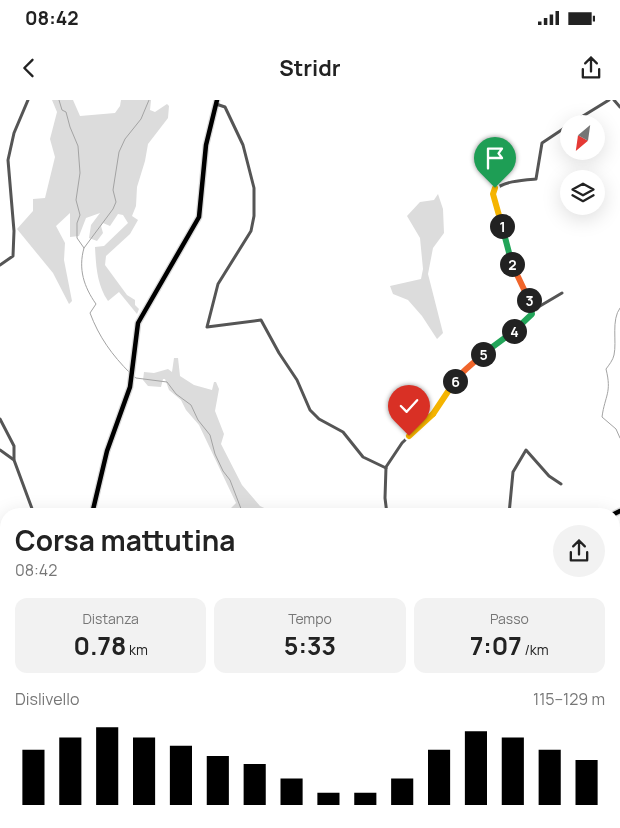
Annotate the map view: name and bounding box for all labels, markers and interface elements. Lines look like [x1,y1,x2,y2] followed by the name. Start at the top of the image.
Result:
[25,5,79,31] text: 08:42
[279,53,341,83] text: Stridr
[15,54,43,82] icon: back
[577,54,605,82] icon: share
[560,115,605,160] north arrow
[560,115,605,215] map controls
[474,137,516,188] pin
[481,144,509,172] icon: arrive
[560,170,605,215] button: layers
[490,214,514,238] pin: 1
[499,217,506,236] text: 1
[500,252,524,276] pin: 2
[508,255,517,274] text: 2
[516,288,542,312] pin: 3
[525,291,534,310] text: 3
[502,318,526,344] pin: 4
[510,322,519,341] text: 4
[470,342,496,366] pin: 5
[479,345,488,364] text: 5
[442,368,468,394] pin: 6
[451,372,460,391] text: 6
[388,385,430,436] pin
[395,392,423,420] icon: check
[15,521,236,559] text: Corsa mattutina
[553,525,605,577] button: share
[15,559,57,581] text: 08:42
[82,609,139,628] text: Distanza
[288,609,332,628] text: Tempo
[490,609,529,628] text: Passo
[74,628,126,663] text: 0.78
[284,628,336,663] text: 5:33
[470,628,522,663] text: 7:07
[126,640,148,659] text: km
[522,640,549,659] text: /km
[15,688,79,710] text: Dislivello
[533,688,605,710] text: 115–129 m

